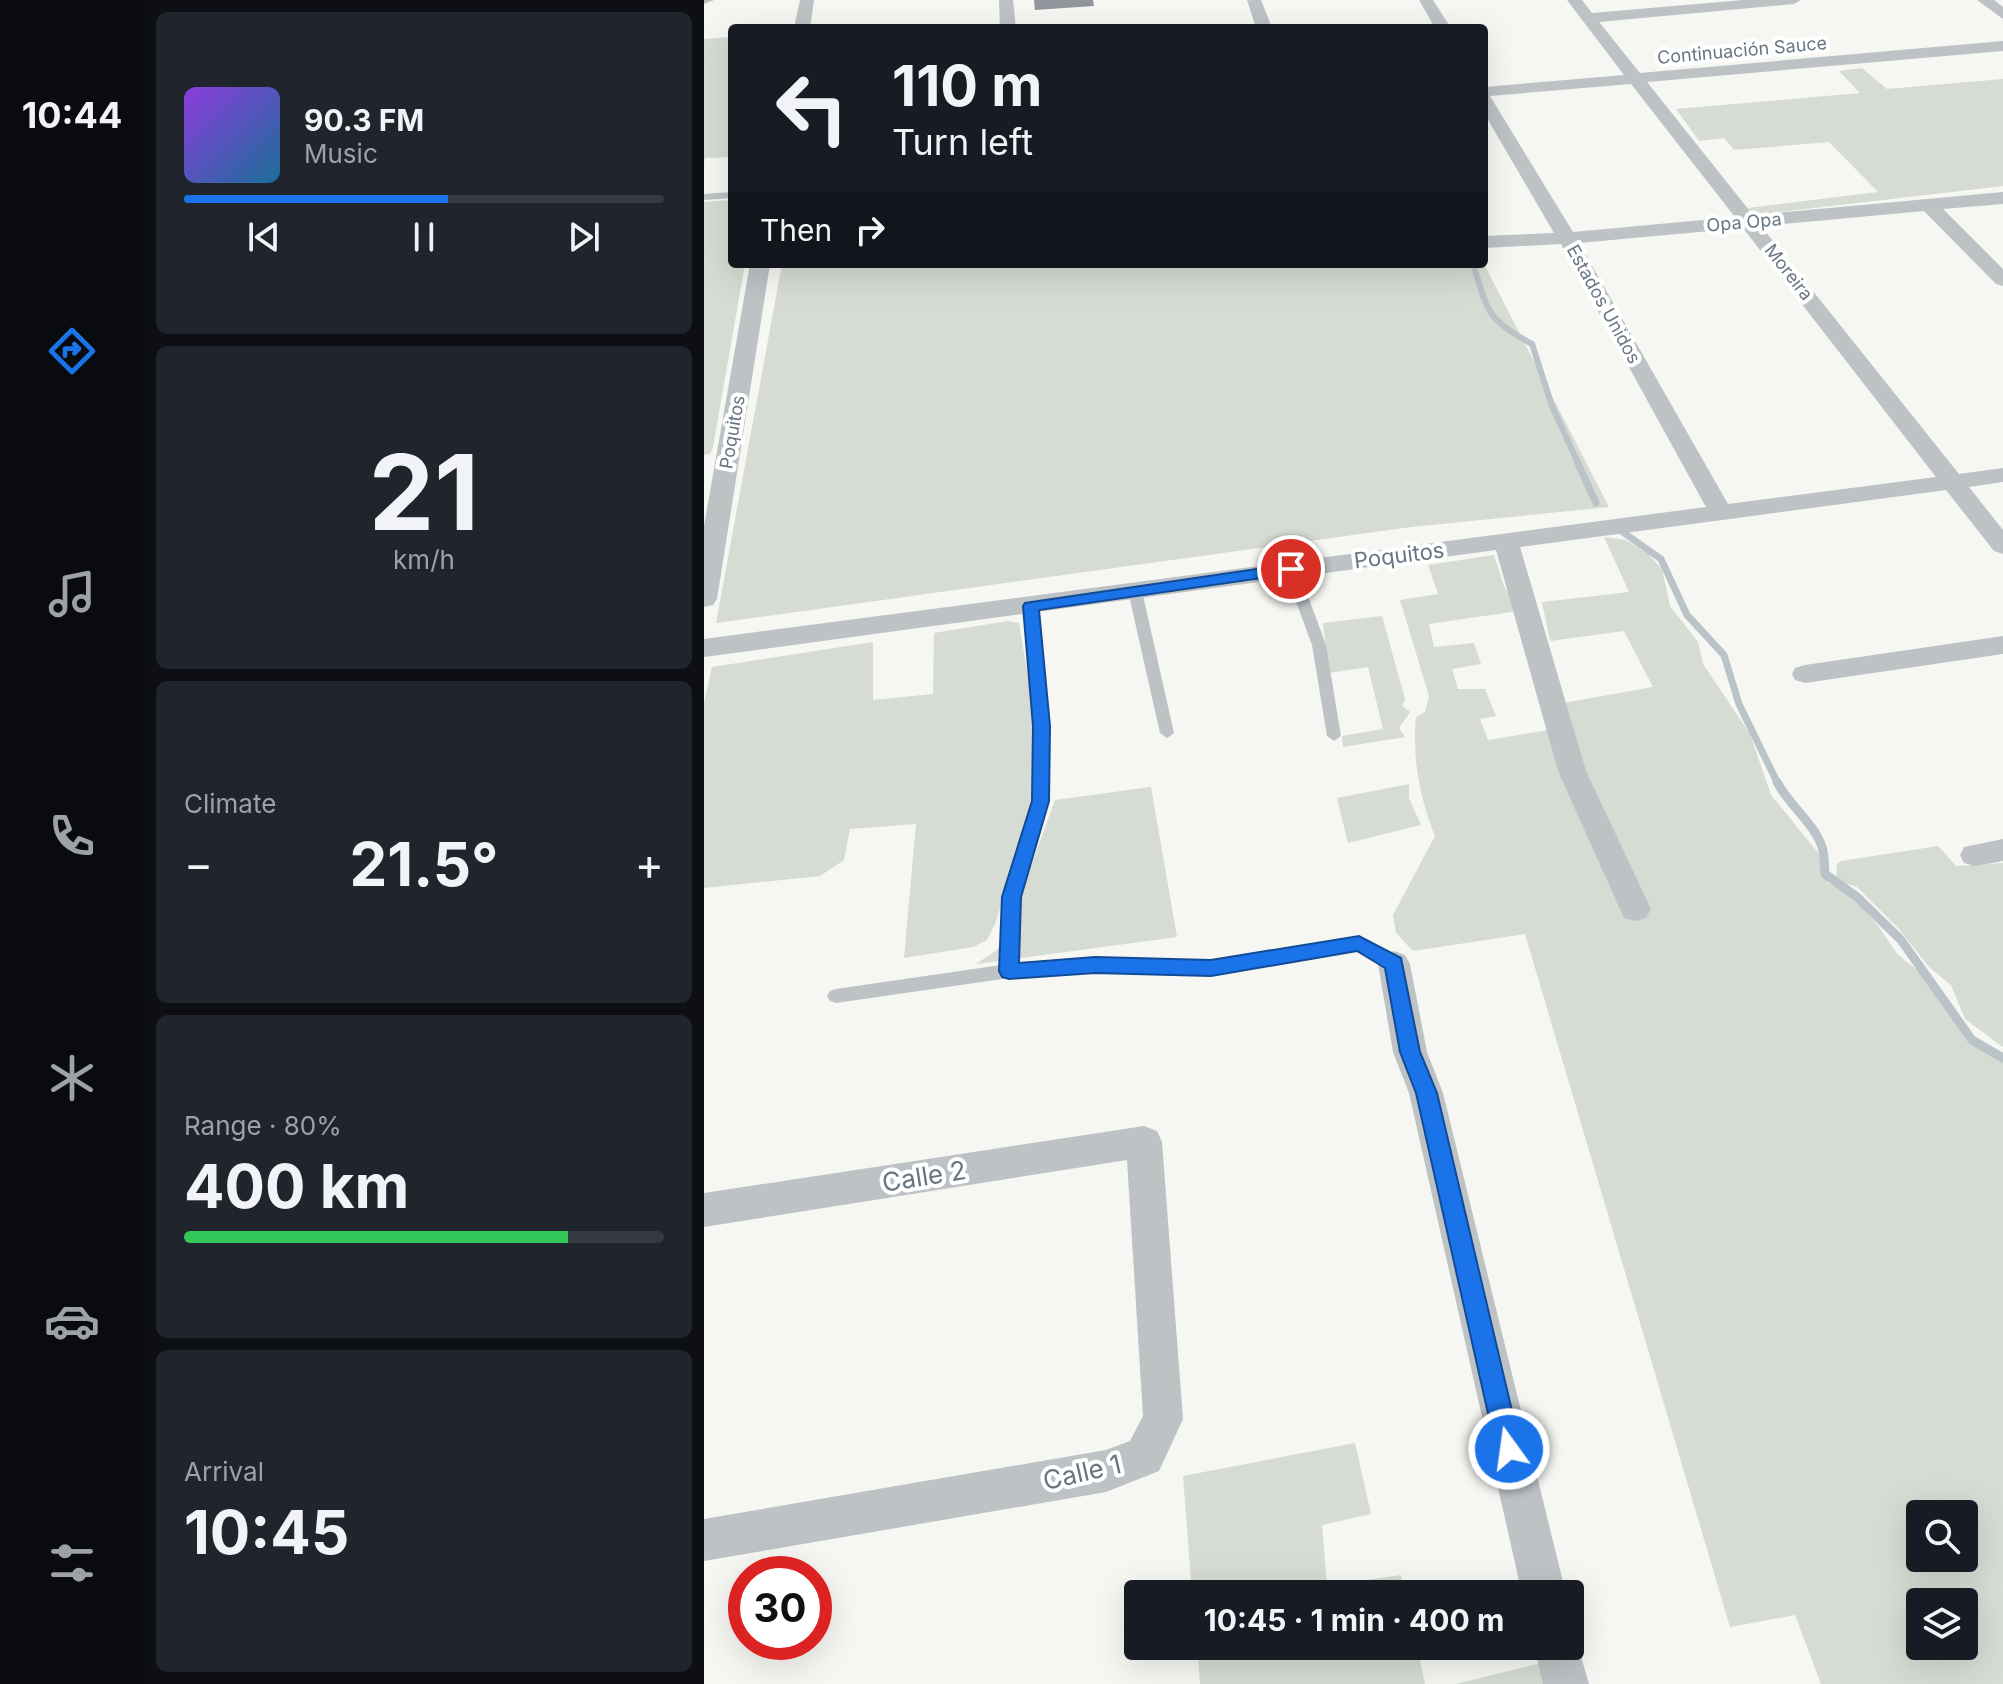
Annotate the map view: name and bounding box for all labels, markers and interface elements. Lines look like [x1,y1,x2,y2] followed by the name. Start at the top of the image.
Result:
[1656,32,1828,68] street label: Continuación Sauce
[892,52,1042,120] text: 110 m
[760,56,864,160] icon: left
[22,93,122,137] text: 10:44
[304,102,424,138] text: 90.3 FM
[892,120,1033,164] text: Turn left
[304,138,378,169] text: Music
[848,208,892,252] icon: right
[1706,208,1782,236] street label: Opa Opa
[760,212,832,248] text: Then
[242,215,286,259] icon: previous
[402,215,446,259] icon: pause
[562,215,606,259] icon: next
[1761,240,1817,304] street label: Moreira
[1563,241,1645,367] street label: Estados Unidos
[44,323,100,379] icon: directions
[715,394,749,470] street label: Poquitos
[369,429,479,555] text: 21
[1257,535,1325,603] pin
[1352,537,1446,573] street label: Poquitos
[393,544,455,575] text: km/h
[1269,547,1313,591] icon: arrive
[44,566,100,622] icon: music
[184,788,276,819] text: Climate
[44,808,100,864] icon: phone
[350,828,498,900] text: 21.5°
[184,837,213,891] text: −
[635,837,664,891] text: +
[44,1050,100,1106] icon: climate
[184,1110,342,1141] text: Range · 80%
[184,1150,409,1222] text: 400 km
[880,1154,968,1198] street label: Calle 2
[44,1293,100,1349] icon: car
[1467,1407,1551,1491] position arrow
[1040,1448,1124,1496] street label: Calle 1
[184,1456,264,1487] text: Arrival
[184,1496,349,1568] text: 10:45
[1906,1500,1978,1660] map controls
[1906,1500,1978,1572] button: search
[44,1535,100,1591] icon: filters
[728,1556,832,1660] speed limit sign: 30
[1906,1588,1978,1660] button: layers
[1204,1602,1504,1638] text: 10:45 · 1 min · 400 m

